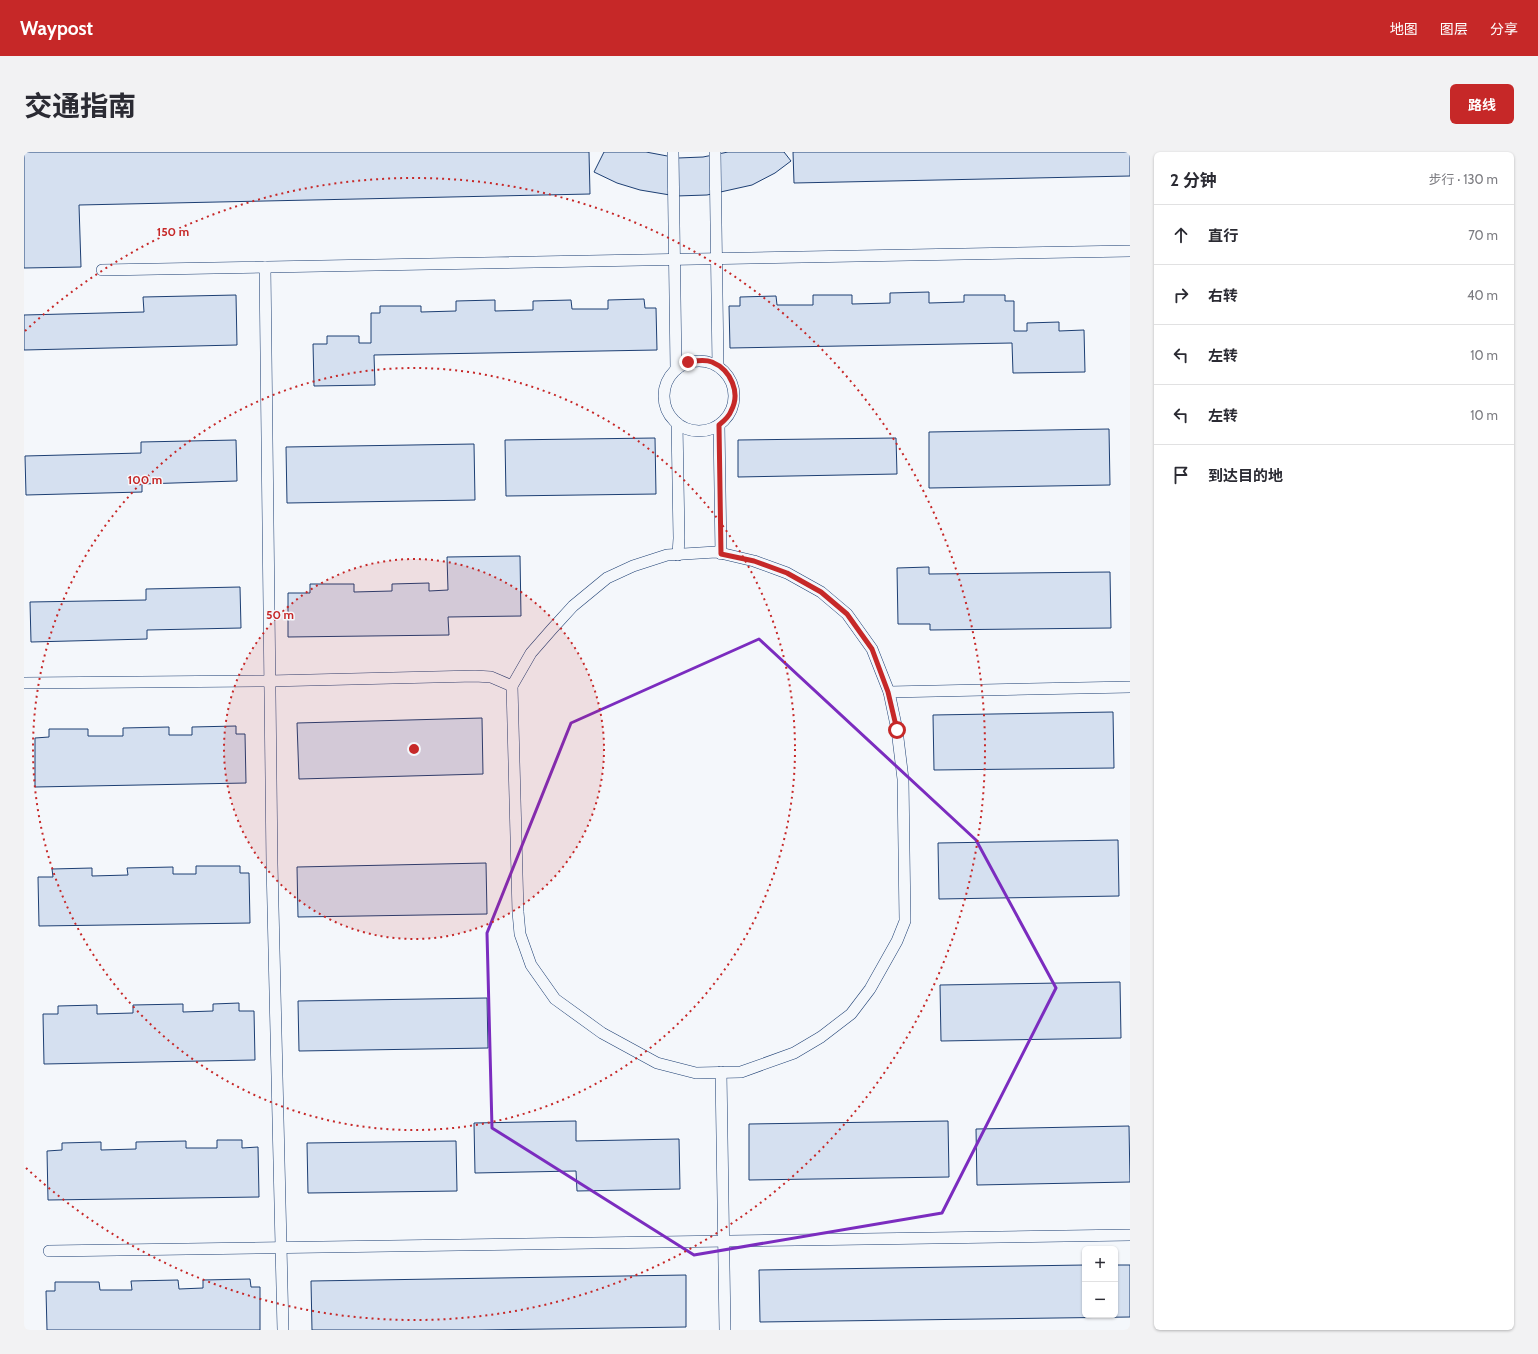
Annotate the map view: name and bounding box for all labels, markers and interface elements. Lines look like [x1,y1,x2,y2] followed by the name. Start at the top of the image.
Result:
[20,17,93,40] text: Waypost
[1390,20,1418,38] text: 地图
[1440,20,1468,38] text: 图层
[1490,20,1518,38] text: 分享
[1450,84,1514,124] button: 路线
[24,89,136,123] text: 交通指南
[1170,170,1217,190] text: 2 分钟
[1428,171,1498,187] text: 步行 · 130 m
[157,224,189,239] text: 150 m
[1170,224,1192,246] icon: ahead
[1208,227,1238,245] text: 直行
[1468,227,1498,243] text: 70 m
[1170,284,1192,306] icon: right
[1208,287,1238,305] text: 右转
[1467,287,1498,303] text: 40 m
[1170,344,1192,366] icon: left
[1208,347,1238,365] text: 左转
[1470,347,1498,363] text: 10 m
[679,353,697,371] route end
[1170,404,1192,426] icon: left
[1208,407,1238,425] text: 左转
[1470,407,1498,423] text: 10 m
[1170,464,1192,486] icon: arrive
[1208,467,1283,485] text: 到达目的地
[128,472,162,487] text: 100 m
[266,607,294,622] text: 50 m
[888,721,906,739] route start
[407,742,421,756] centre of rings
[1082,1246,1118,1318] map controls
[1082,1246,1118,1282] button: +
[1082,1282,1118,1318] button: −

